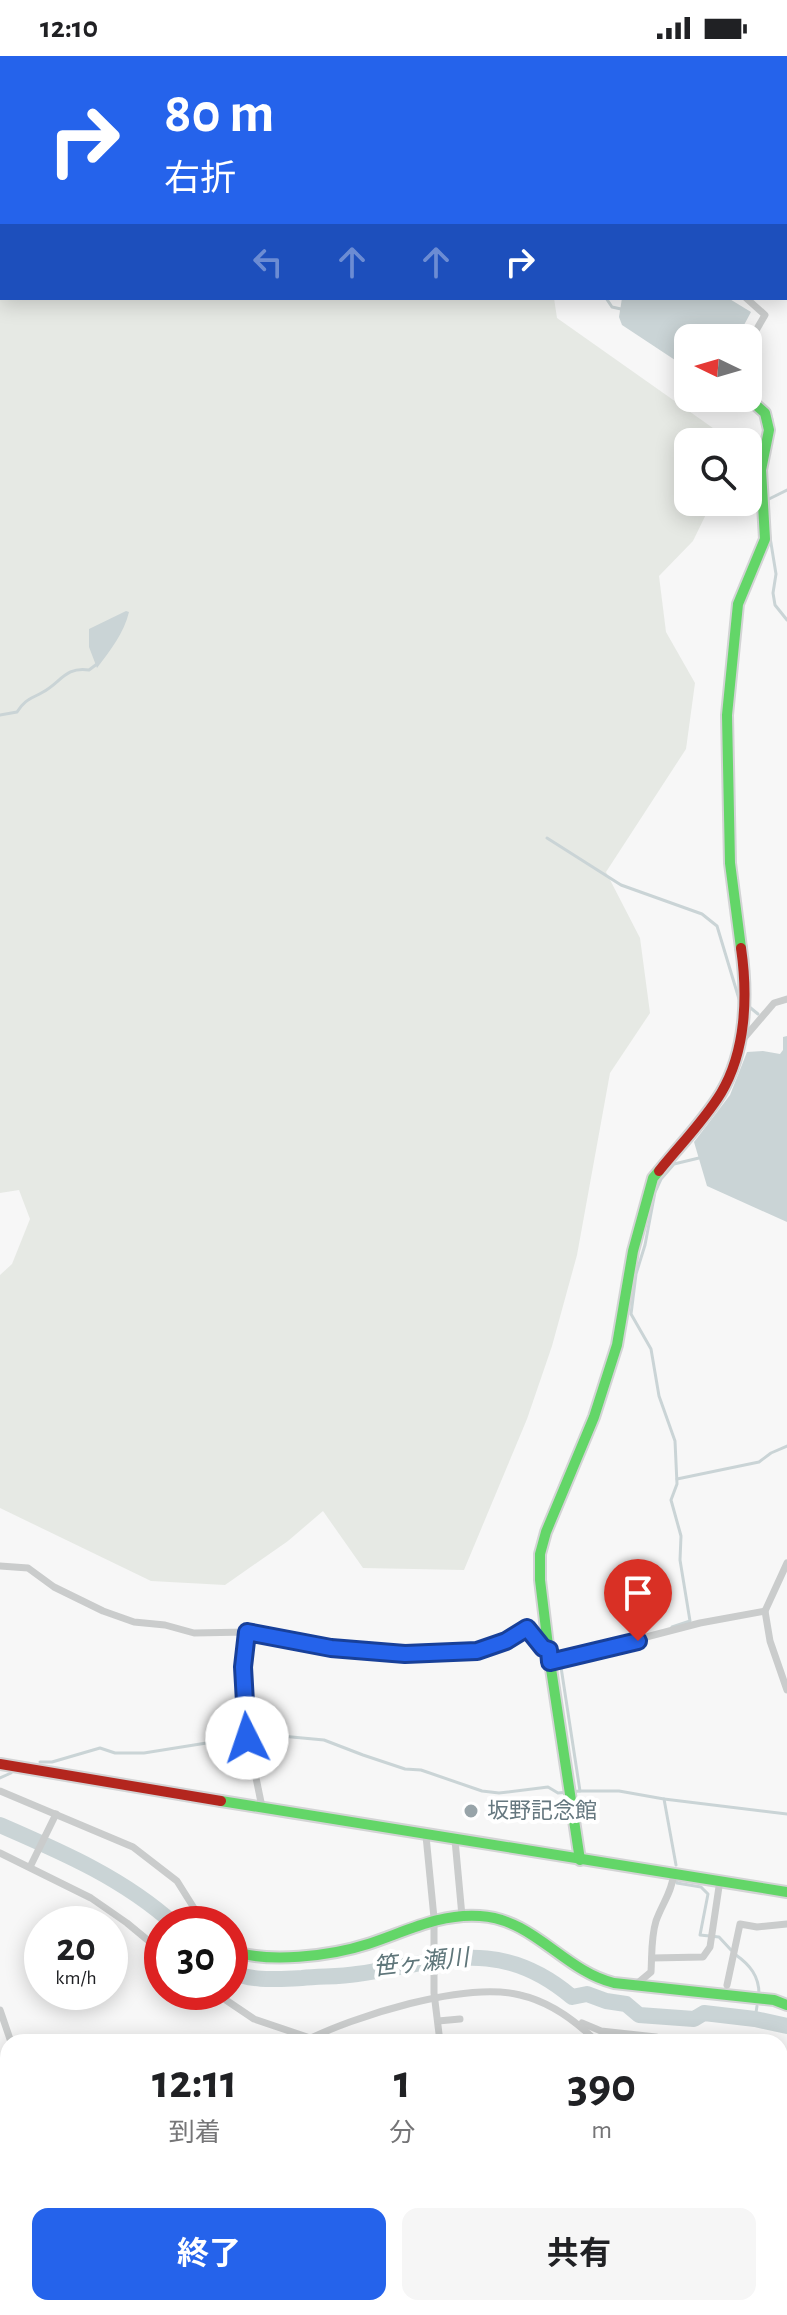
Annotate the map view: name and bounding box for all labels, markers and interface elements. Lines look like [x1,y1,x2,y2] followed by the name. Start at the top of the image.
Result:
[40,13,98,43] text: 12:10
[164,86,274,142] text: 80 m
[32,88,136,192] icon: right
[164,161,236,197] text: 右折
[246,240,290,284] icon: left
[330,240,374,284] icon: ahead
[414,240,458,284] icon: ahead
[498,240,542,284] icon: right
[674,324,762,412] north arrow
[674,324,762,516] map controls
[674,428,762,516] button: search
[604,1559,672,1641] pin
[616,1571,660,1615] icon: arrive
[205,1696,289,1780] position arrow
[487,1799,597,1822] place label: 坂野記念館
[462,1802,480,1820] marker: 坂野記念館
[144,1906,248,2010] speed limit sign: 30
[56,1928,96,1968] text: 20
[372,1944,473,1980] water label: 笹ヶ瀬川
[55,1968,97,1988] text: km/h
[152,2059,237,2107] text: 12:11
[394,2059,411,2107] text: 1
[567,2063,636,2111] text: 390
[591,2117,612,2143] text: m
[169,2120,221,2146] text: 到着
[389,2120,415,2146] text: 分
[32,2208,386,2300] button: 終了
[402,2208,756,2300] button: 共有

